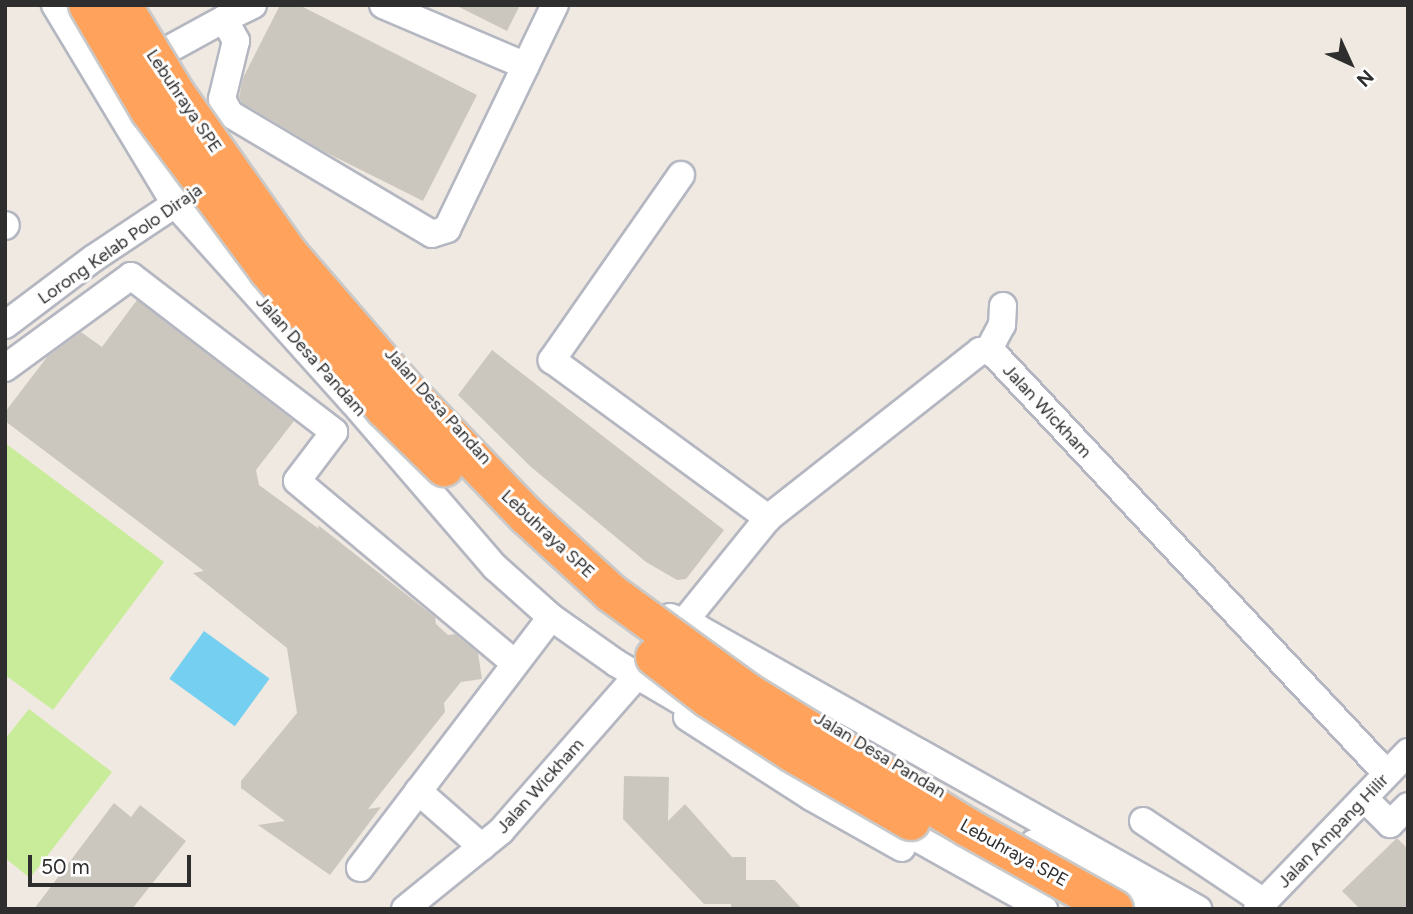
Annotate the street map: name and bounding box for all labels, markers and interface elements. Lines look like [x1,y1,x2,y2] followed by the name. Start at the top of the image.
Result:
[1315,28,1385,98] north arrow
[142,45,226,157] street label: Lebuhraya SPE
[1352,65,1379,92] text: N
[34,179,206,309] street label: Lorong Kelab Polo Diraja
[251,291,371,421] street label: Jalan Desa Pandam
[380,343,496,469] street label: Jalan Desa Pandan
[998,360,1096,462] street label: Jalan Wickham
[497,485,599,583] street label: Lebuhraya SPE
[810,707,950,803] street label: Jalan Desa Pandan
[492,734,588,838] street label: Jalan Wickham
[1273,769,1393,893] street label: Jalan Ampang Hilir
[956,814,1072,892] street label: Lebuhraya SPE
[32,841,194,885] scale bar
[41,854,90,879] text: 50 m

